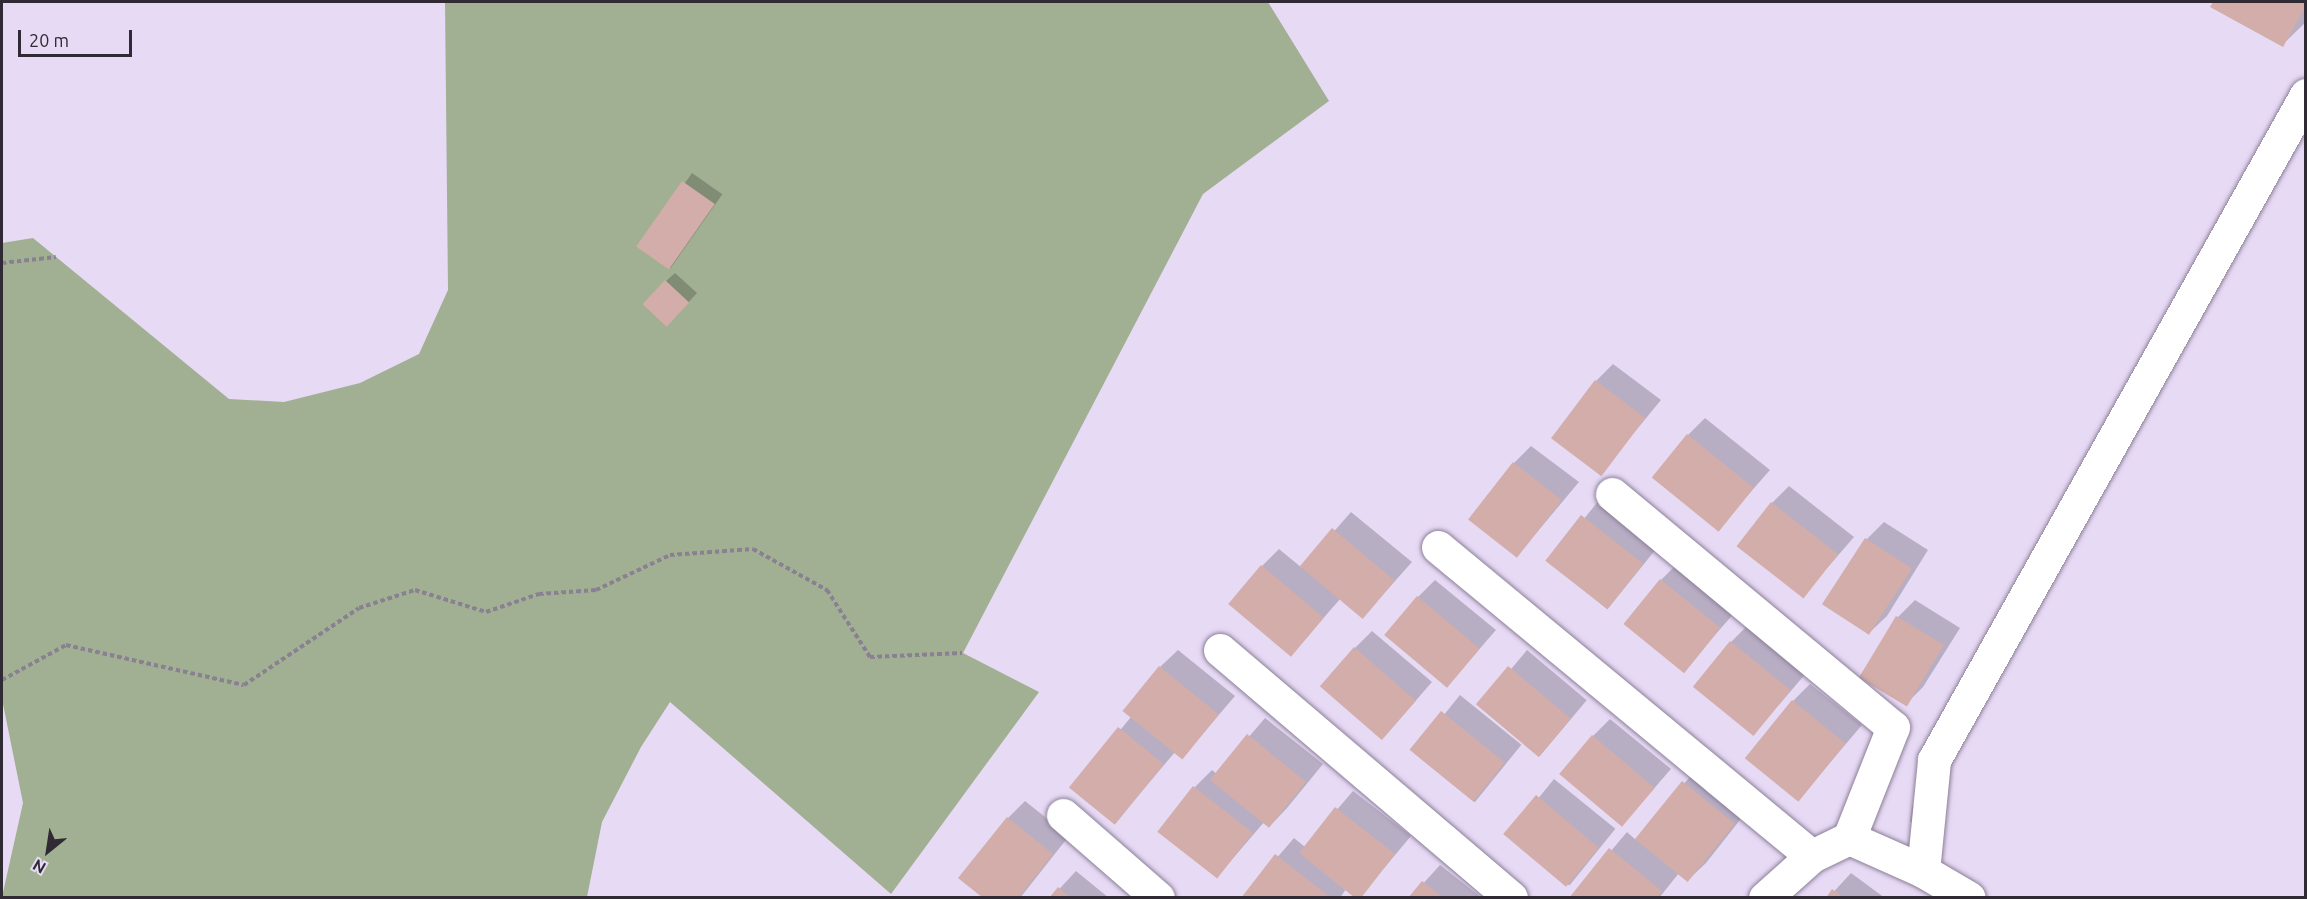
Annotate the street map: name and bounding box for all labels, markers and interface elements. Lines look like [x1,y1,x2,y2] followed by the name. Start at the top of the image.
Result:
[21,18,135,56] scale bar
[29,30,69,50] text: 20 m
[18,821,78,881] north arrow
[29,856,49,877] text: N

